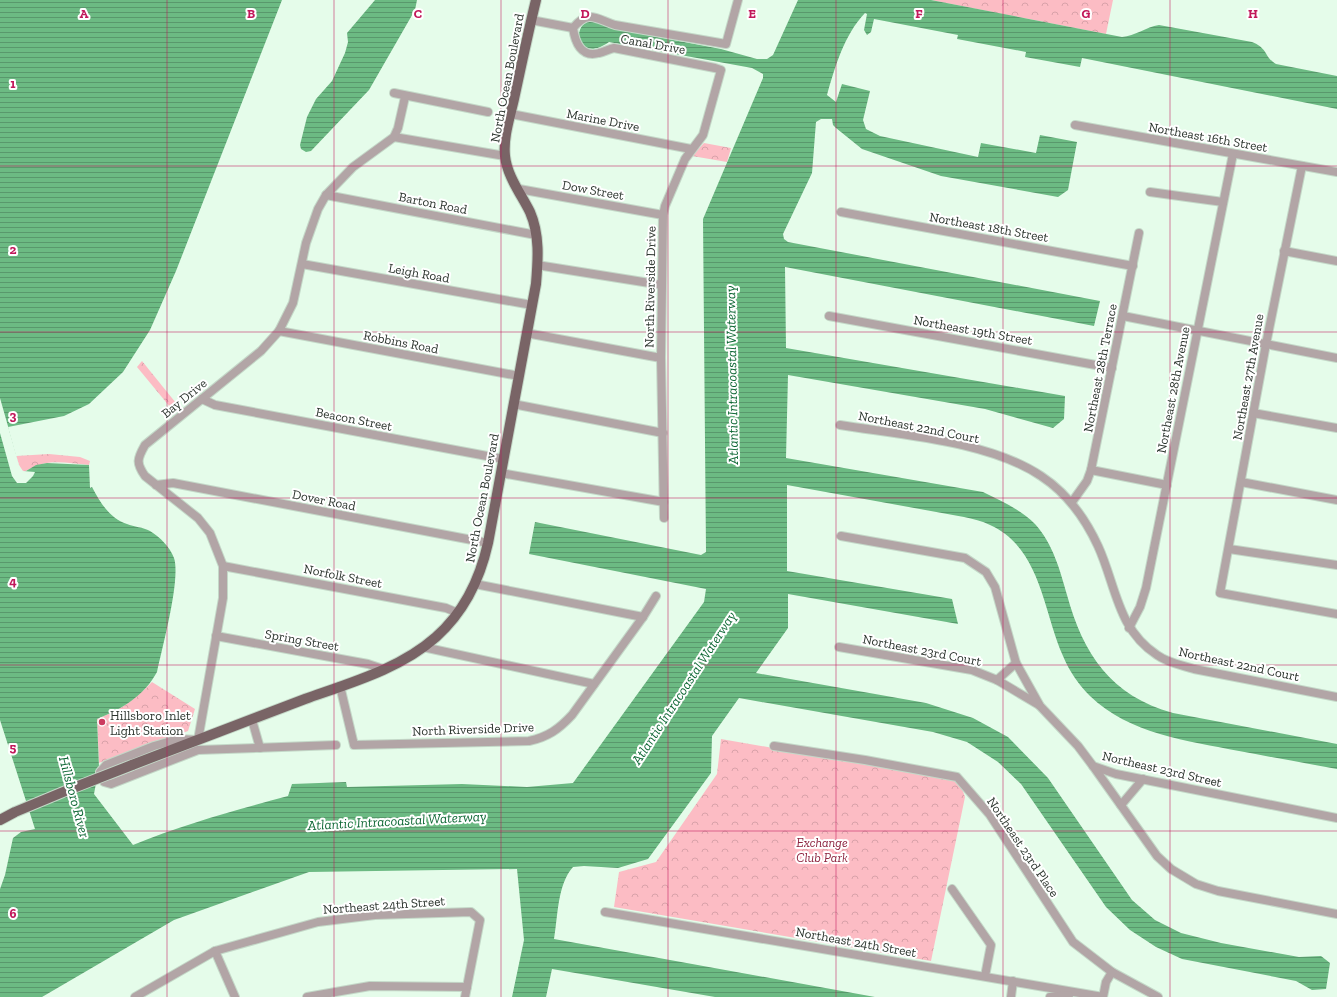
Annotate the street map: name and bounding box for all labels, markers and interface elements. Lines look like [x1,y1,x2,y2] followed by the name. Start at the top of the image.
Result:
[80,6,89,21] text: A
[247,6,255,21] text: B
[414,6,422,21] text: C
[580,6,590,21] text: D
[748,6,756,21] text: E
[915,6,923,21] text: F
[1082,6,1091,21] text: G
[1248,6,1258,21] text: H
[487,12,527,144] street label: North Ocean Boulevard
[619,31,687,57] street label: Canal Drive
[10,76,16,91] text: 1
[565,106,641,134] street label: Marine Drive
[1147,119,1269,155] street label: Northeast 16th Street
[561,177,625,203] street label: Dow Street
[397,189,469,217] street label: Barton Road
[928,209,1050,245] street label: Northeast 18th Street
[641,226,659,348] street label: North Riverside Drive
[10,242,17,257] text: 2
[387,260,451,286] street label: Leigh Road
[722,285,742,466] water label: Atlantic Intracoastal Waterway
[1080,303,1120,433] street label: Northeast 28th Terrace
[912,312,1034,348] street label: Northeast 19th Street
[1230,313,1266,441] street label: Northeast 27th Avenue
[1153,325,1193,455] street label: Northeast 28th Avenue
[362,327,440,357] street label: Robbins Road
[158,375,210,421] street label: Bay Drive
[314,404,394,434] street label: Beacon Street
[10,408,17,423] text: 3
[857,408,981,446] street label: Northeast 22nd Court
[462,432,502,564] street label: North Ocean Boulevard
[291,487,357,513] street label: Dover Road
[303,561,384,591] street label: Norfolk Street
[9,574,17,589] text: 4
[628,608,740,769] water label: Atlantic Intracoastal Waterway
[264,626,340,654] street label: Spring Street
[861,631,983,669] street label: Northeast 23rd Court
[1177,644,1301,684] street label: Northeast 22nd Court
[110,708,191,738] place label: Hillsboro Inlet Light Station
[97,717,107,727] marker: Hillsboro Inlet Light Station
[412,719,534,739] street label: North Riverside Drive
[10,740,17,755] text: 5
[1101,748,1223,790] street label: Northeast 23rd Street
[55,754,93,840] water label: Hillsboro River
[984,794,1062,900] street label: Northeast 23rd Place
[306,808,487,834] water label: Atlantic Intracoastal Waterway
[796,835,848,865] park label: Exchange Club Park
[322,893,446,917] street label: Northeast 24th Street
[10,906,17,921] text: 6
[794,924,918,960] street label: Northeast 24th Street

